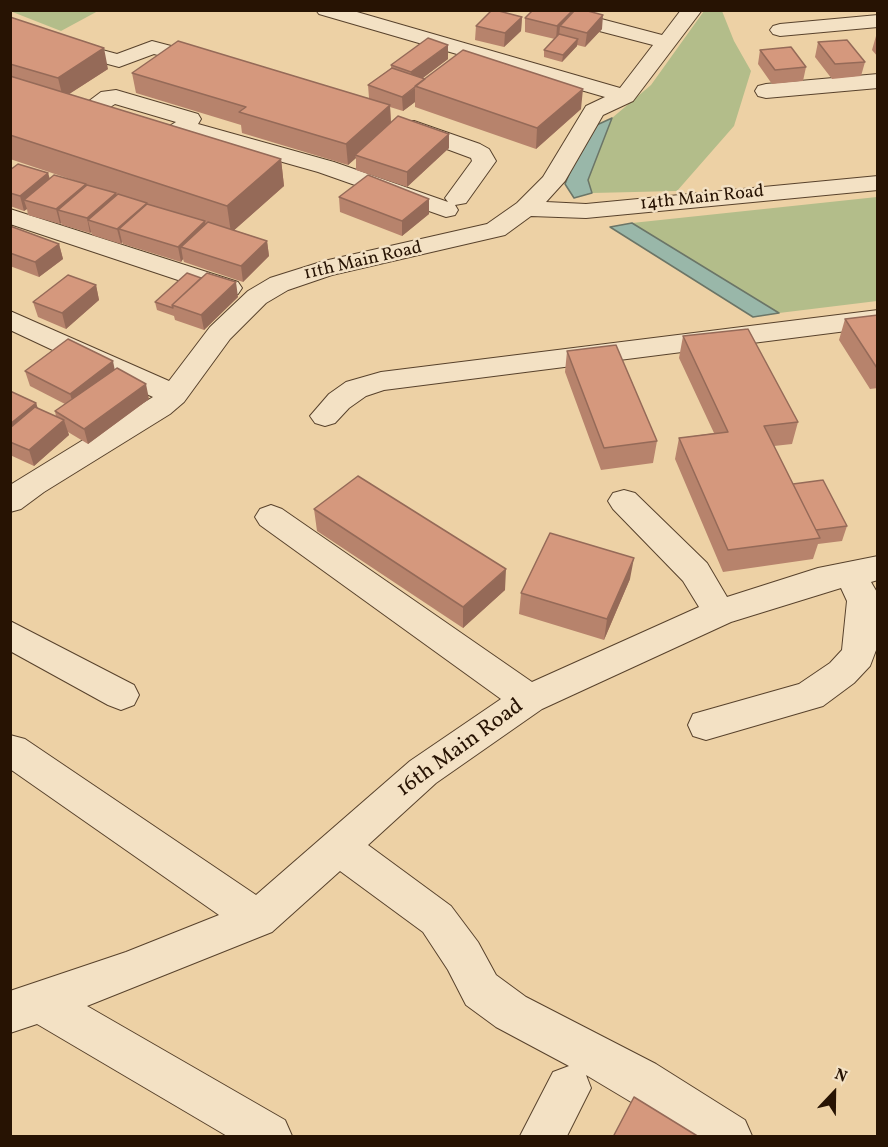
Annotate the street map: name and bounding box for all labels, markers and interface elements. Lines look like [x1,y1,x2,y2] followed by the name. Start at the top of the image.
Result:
[639,182,765,216] street label: 14th Main Road
[302,238,424,286] street label: 11th Main Road
[392,694,530,804] street label: 16th Main Road
[804,1063,864,1123] north arrow
[831,1064,850,1089] text: N

